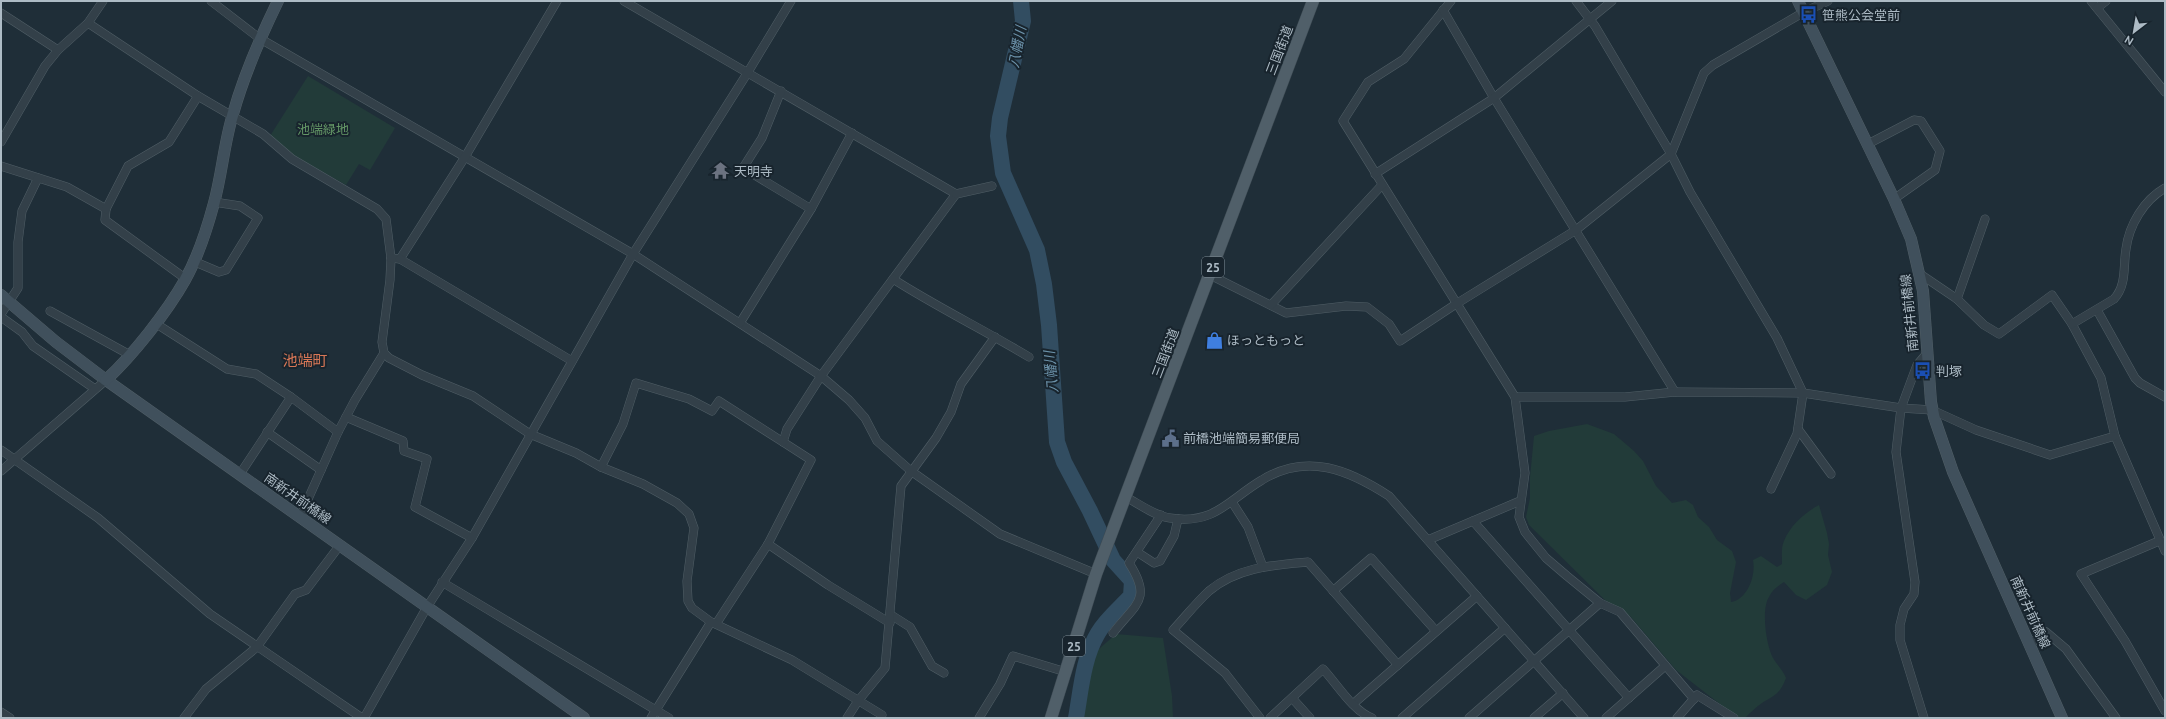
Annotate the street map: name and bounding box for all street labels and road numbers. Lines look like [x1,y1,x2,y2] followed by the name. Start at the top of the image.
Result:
[1263,23,1295,77] street label: 三国街道
[1202,257,1224,277] road number: 25
[1898,273,1920,353] street label: 南新井前橋線
[1149,326,1181,380] street label: 三国街道
[262,470,334,526] street label: 南新井前橋線
[2009,574,2053,650] street label: 南新井前橋線
[1063,636,1085,656] road number: 25

